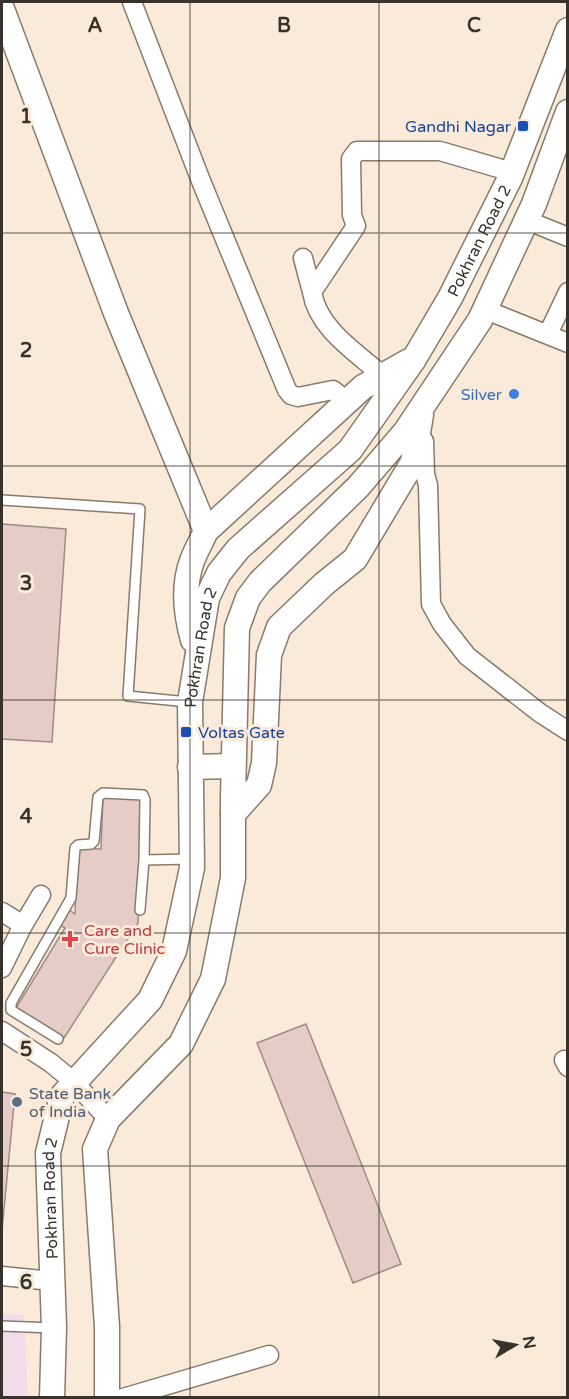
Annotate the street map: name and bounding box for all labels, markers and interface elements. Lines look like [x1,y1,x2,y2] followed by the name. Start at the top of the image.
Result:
[88,14,103,38] text: A
[277,14,291,38] text: B
[467,14,481,38] text: C
[20,105,32,129] text: 1
[405,117,512,137] place label: Gandhi Nagar
[516,119,530,133] marker: Gandhi Nagar
[443,182,516,300] street label: Pokhran Road 2
[20,339,32,363] text: 2
[461,385,503,405] place label: Silver
[507,387,521,401] marker: Silver
[20,572,32,596] text: 3
[181,584,222,708] street label: Pokhran Road 2
[198,723,285,743] place label: Voltas Gate
[179,725,193,739] marker: Voltas Gate
[20,805,33,829] text: 4
[84,921,165,959] place label: Care and Cure Clinic
[61,930,79,948] marker: Care and Cure Clinic
[20,1038,32,1062] text: 5
[29,1084,111,1122] place label: State Bank of India
[10,1095,24,1109] marker: State Bank of India
[39,1135,63,1260] street label: Pokhran Road 2
[20,1271,32,1295] text: 6
[485,1315,545,1375] north arrow
[518,1335,540,1351] text: N

